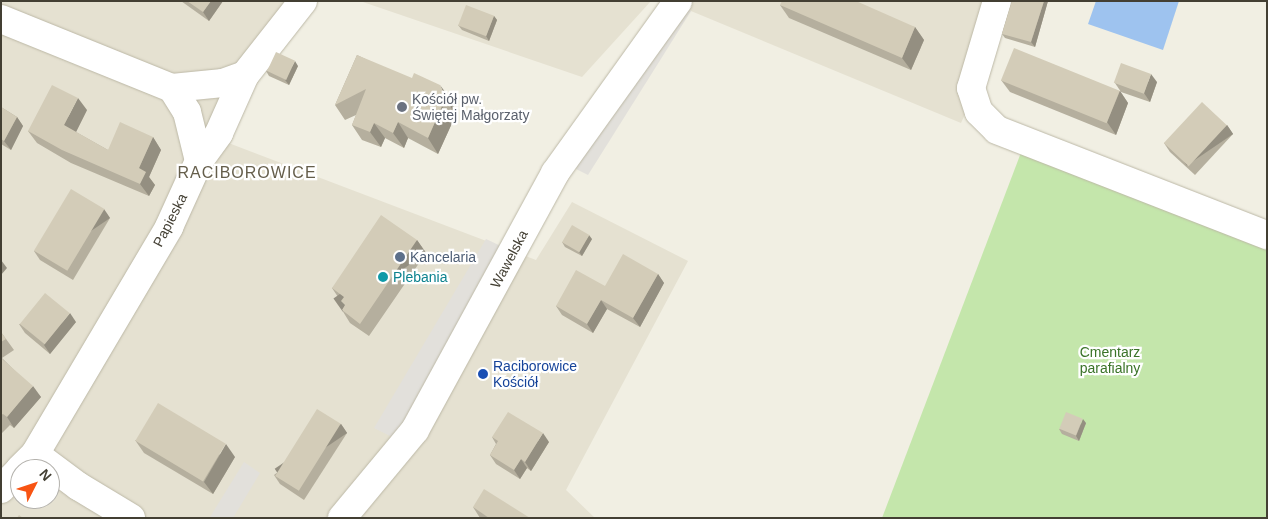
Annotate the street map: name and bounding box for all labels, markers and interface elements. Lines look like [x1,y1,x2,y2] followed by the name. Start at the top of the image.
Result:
[412,91,529,124] place label: Kościół pw. Świętej Małgorzaty
[396,101,408,113] marker: Kościół pw. Świętej Małgorzaty
[176,163,318,183] district label: RACIBOROWICE
[149,191,191,249] street label: Papieska
[487,227,531,291] street label: Wawelska
[410,249,476,265] place label: Kancelaria
[394,251,406,263] marker: Kancelaria
[393,269,447,285] place label: Plebania
[377,271,389,283] marker: Plebania
[1080,344,1140,377] park label: Cmentarz parafialny
[493,358,577,391] place label: Raciborowice Kościół
[477,368,489,380] marker: Raciborowice Kościół
[10,459,60,509] north arrow
[36,466,55,484] text: N

